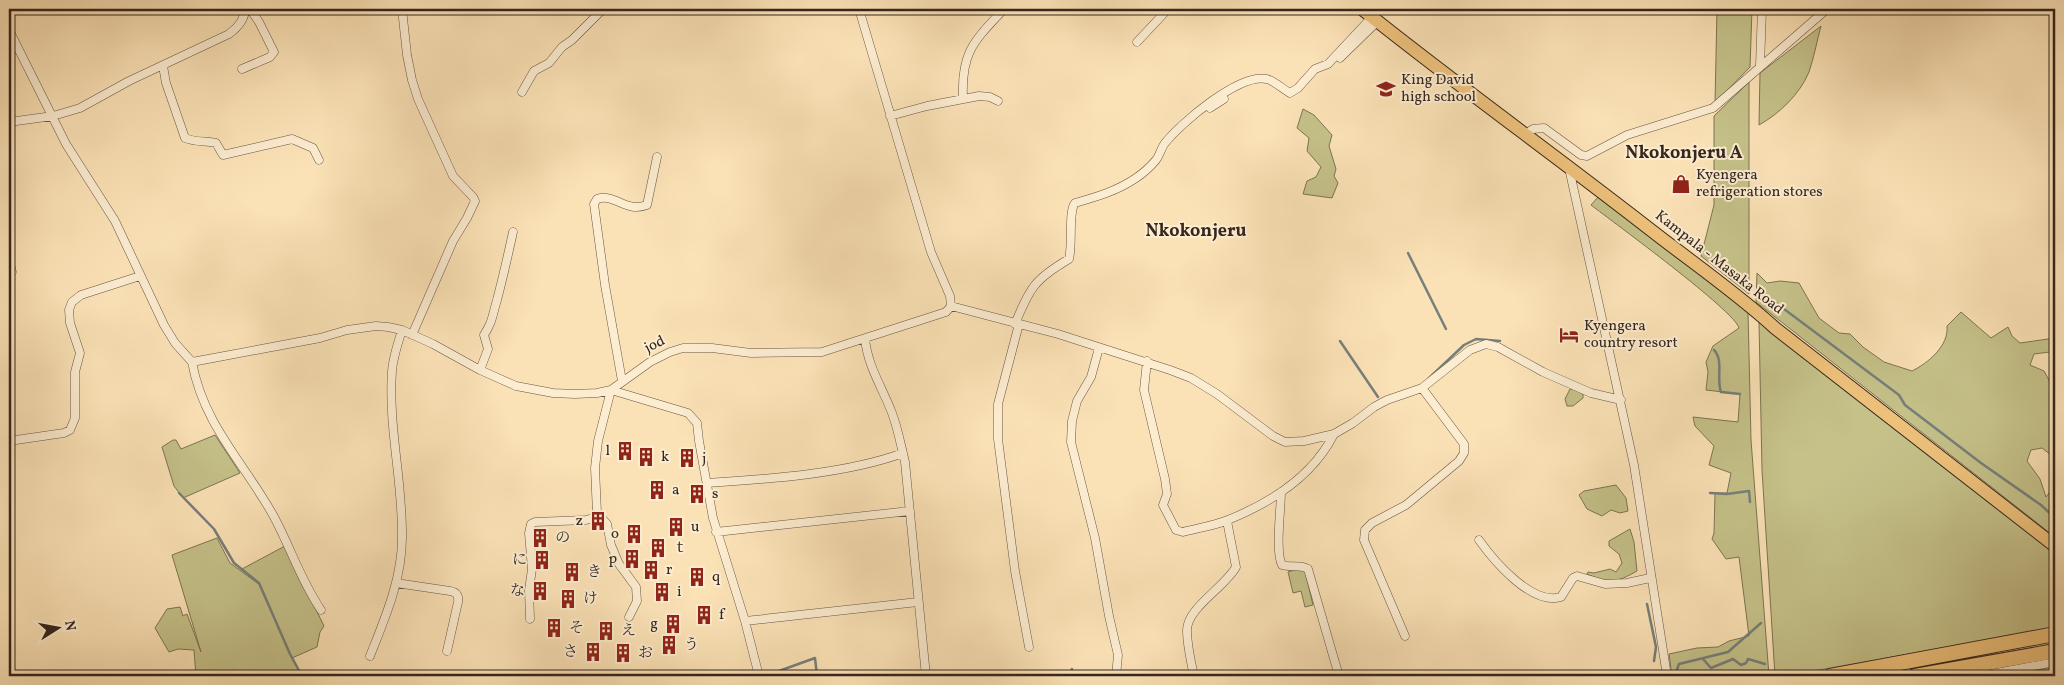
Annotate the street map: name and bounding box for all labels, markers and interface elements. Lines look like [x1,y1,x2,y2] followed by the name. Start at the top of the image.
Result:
[1401,70,1476,108] place label: King David high school
[1375,78,1397,100] school or university icon: King David high school
[1625,141,1743,166] district label: Nkokonjeru A
[1696,165,1823,203] place label: Kyengera refrigeration stores
[1670,173,1692,195] shop icon: Kyengera refrigeration stores
[1650,206,1788,320] street label: Kampala - Masaka Road
[1146,219,1246,244] district label: Nkokonjeru
[1584,316,1678,354] place label: Kyengera country resort
[1558,324,1580,346] hotel icon: Kyengera country resort
[641,331,669,359] street label: jod
[614,440,636,462] building icon: l
[606,441,610,462] place label: l
[635,446,657,468] building icon: k
[661,447,669,468] place label: k
[676,447,698,469] building icon: j
[702,448,706,469] place label: j
[646,479,668,501] building icon: a
[672,480,679,501] place label: a
[686,483,708,505] building icon: s
[712,484,718,505] place label: s
[587,510,609,532] building icon: z
[575,511,583,532] place label: z
[665,516,687,538] building icon: u
[691,517,699,538] place label: u
[623,523,645,545] building icon: o
[611,524,619,545] place label: o
[529,527,551,549] building icon: の
[555,528,570,549] place label: の
[647,537,669,559] building icon: ｔ
[673,538,688,559] place label: ｔ
[621,548,643,570] building icon: p
[531,549,553,571] building icon: に
[608,549,617,570] place label: p
[512,550,527,571] place label: に
[640,559,662,581] building icon: r
[666,560,672,581] place label: r
[561,561,583,583] building icon: き
[587,562,602,583] place label: き
[686,566,708,588] building icon: q
[712,567,721,588] place label: q
[529,580,551,602] building icon: な
[510,581,525,602] place label: な
[651,581,673,603] building icon: i
[677,582,682,603] place label: i
[557,588,579,610] building icon: け
[583,589,598,610] place label: け
[32,602,82,652] north arrow
[693,604,715,626] building icon: f
[719,605,726,626] place label: f
[662,613,684,635] building icon: g
[650,614,658,635] place label: g
[543,617,565,639] building icon: そ
[569,618,584,639] place label: そ
[59,619,80,633] text: N
[595,620,617,642] building icon: え
[621,621,636,642] place label: え
[658,634,680,656] building icon: う
[684,635,699,656] place label: う
[582,641,604,663] building icon: さ
[563,642,578,663] place label: さ
[612,642,634,664] building icon: お
[638,643,653,664] place label: お

